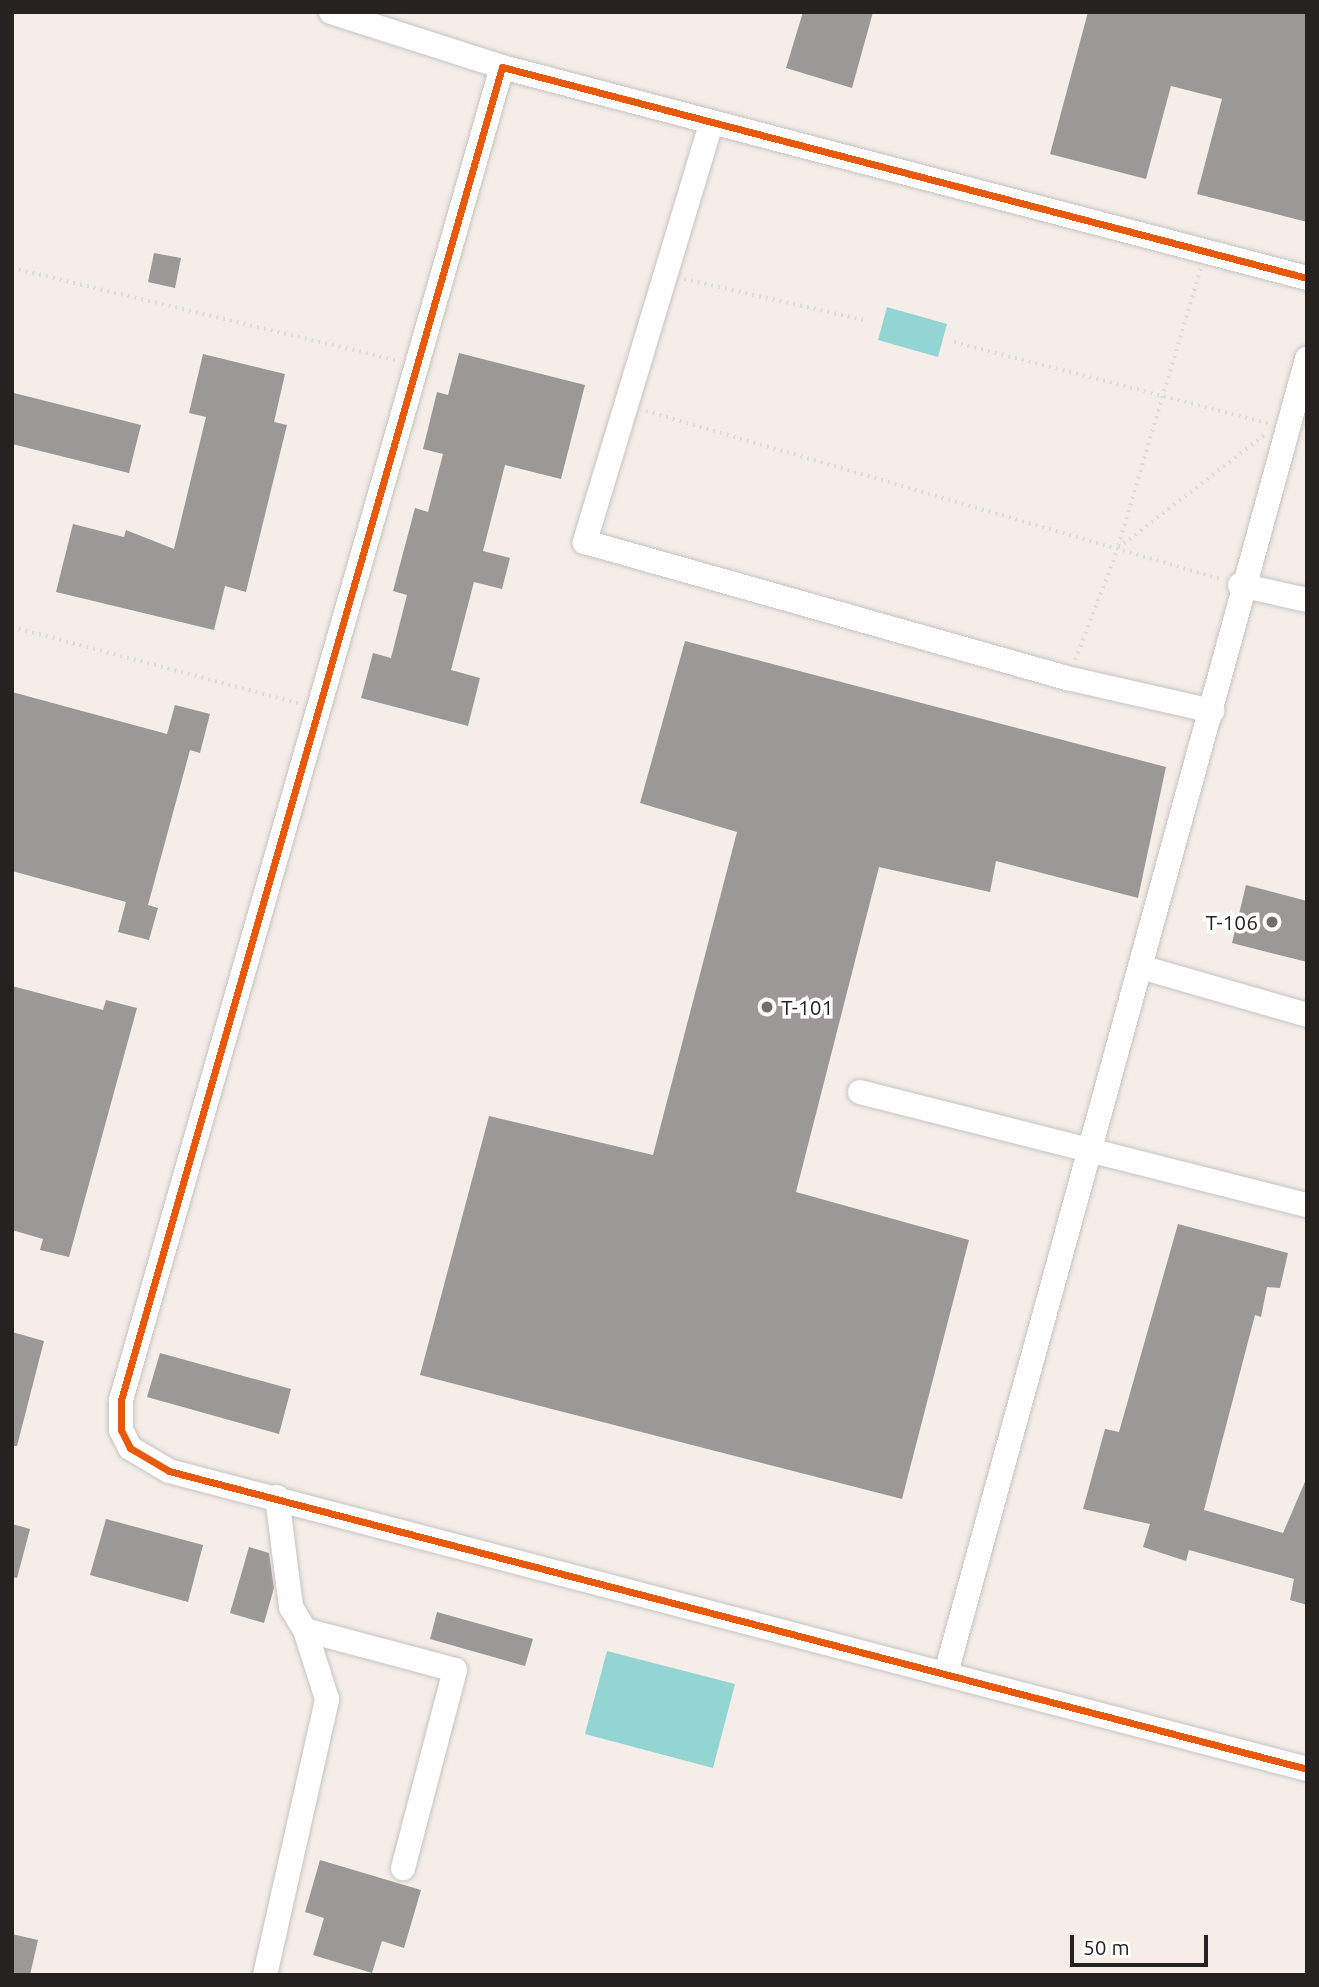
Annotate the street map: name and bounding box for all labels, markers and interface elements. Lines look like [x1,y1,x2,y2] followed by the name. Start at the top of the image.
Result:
[1206,909,1258,935] place label: Т-106
[1264,914,1280,930] marker: Т-106
[781,994,833,1020] place label: Т-101
[759,999,775,1015] marker: Т-101
[1074,1920,1212,1964] scale bar
[1083,1935,1130,1959] text: 50 m

